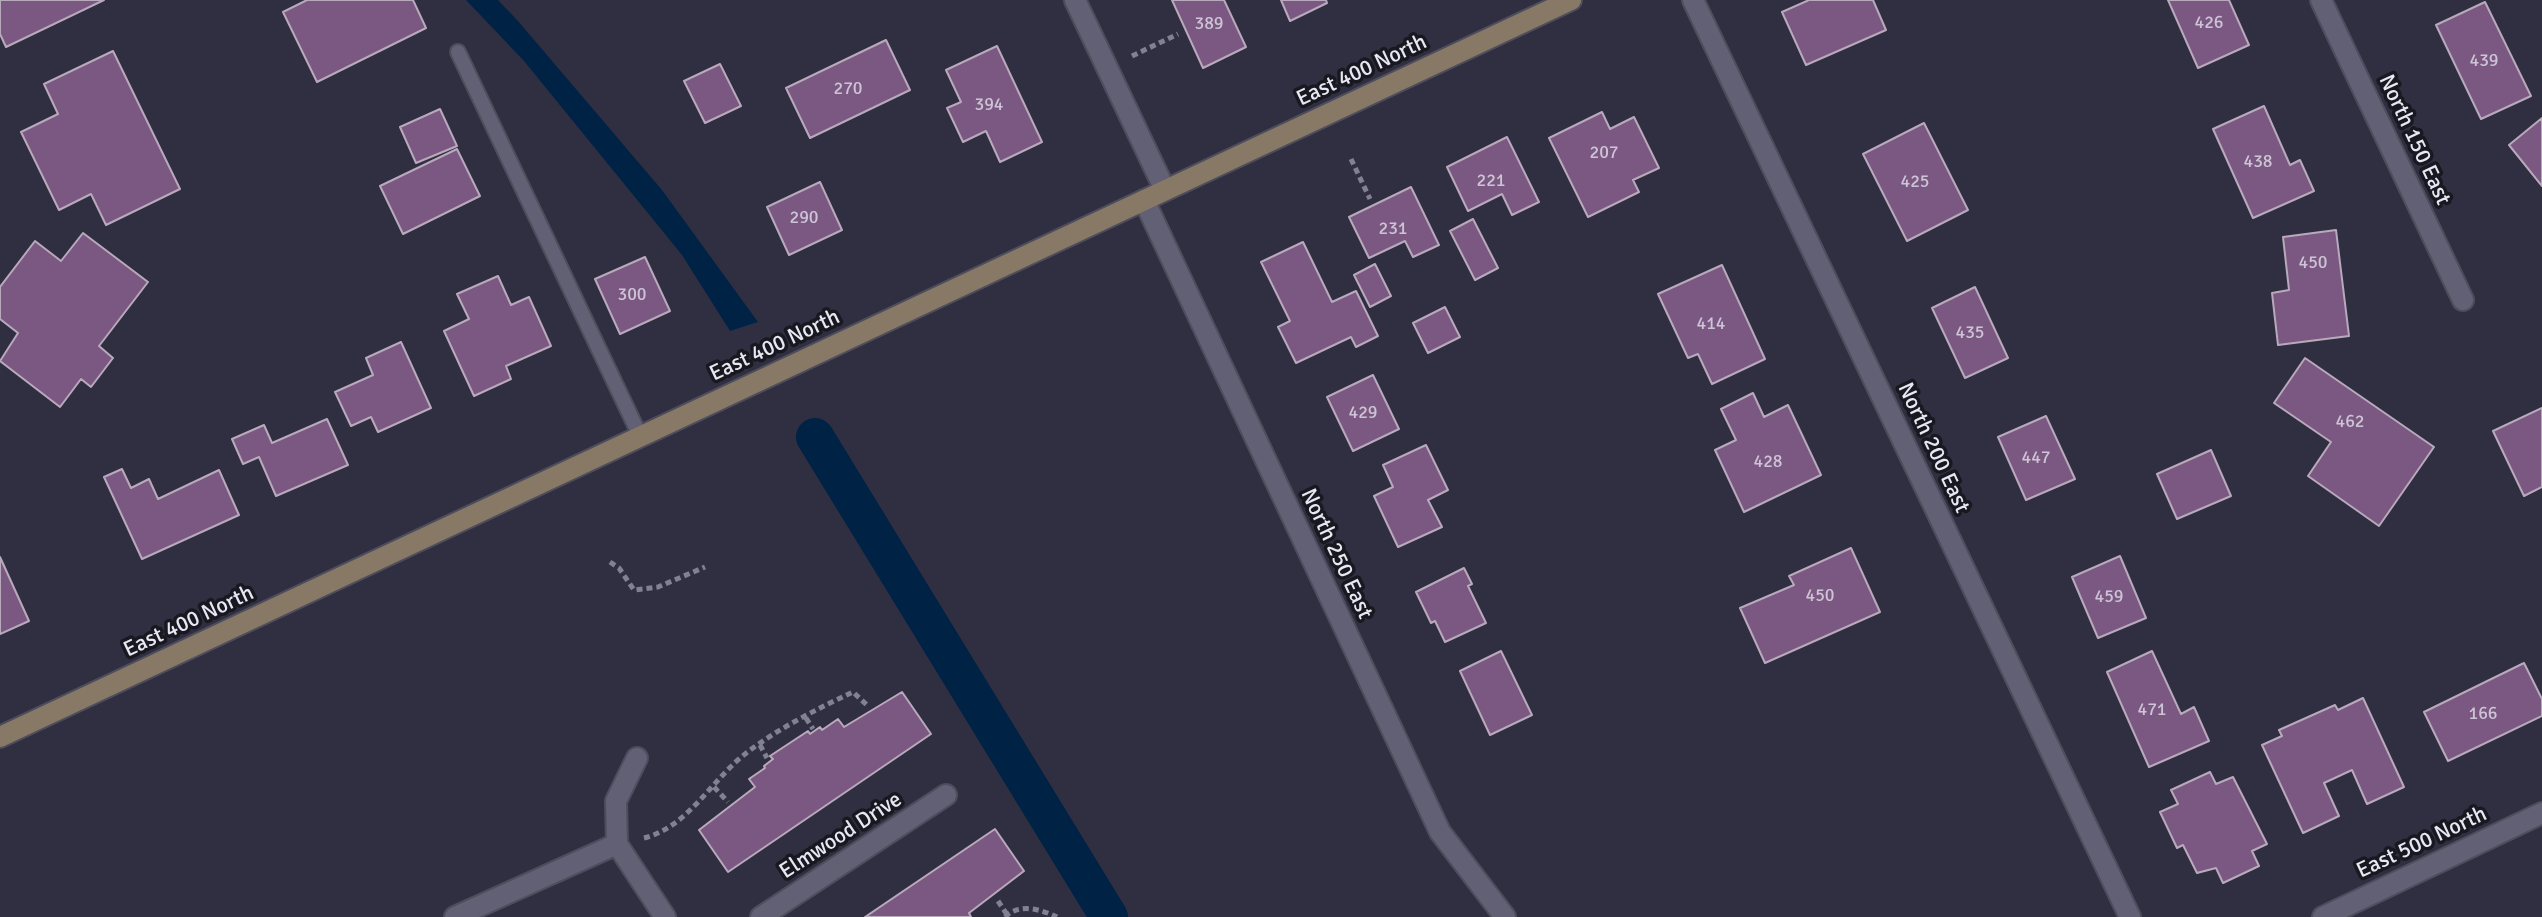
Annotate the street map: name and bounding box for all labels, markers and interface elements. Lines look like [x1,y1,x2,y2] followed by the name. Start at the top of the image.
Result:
[2194,12,2224,34] house number: 426
[1194,13,1224,35] house number: 389
[1293,29,1431,113] street label: East 400 North
[2469,50,2499,72] house number: 439
[2372,71,2456,209] street label: North 150 East
[833,78,863,100] house number: 270
[974,94,1004,116] house number: 394
[1589,142,1619,164] house number: 207
[2243,151,2273,173] house number: 438
[1476,170,1506,192] house number: 221
[1900,171,1930,193] house number: 425
[789,207,819,229] house number: 290
[1378,218,1408,240] house number: 231
[2298,252,2328,274] house number: 450
[617,284,647,306] house number: 300
[706,304,844,388] street label: East 400 North
[1696,313,1726,335] house number: 414
[1955,322,1985,344] house number: 435
[1891,379,1975,517] street label: North 200 East
[1348,402,1378,424] house number: 429
[2335,411,2365,433] house number: 462
[2021,447,2051,469] house number: 447
[1753,451,1783,473] house number: 428
[1294,485,1378,623] street label: North 250 East
[120,580,258,664] street label: East 400 North
[1805,585,1835,607] house number: 450
[2094,586,2124,608] house number: 459
[2137,699,2167,721] house number: 471
[2468,703,2498,725] house number: 166
[775,787,907,885] street label: Elmwood Drive
[2353,801,2491,885] street label: East 500 North

